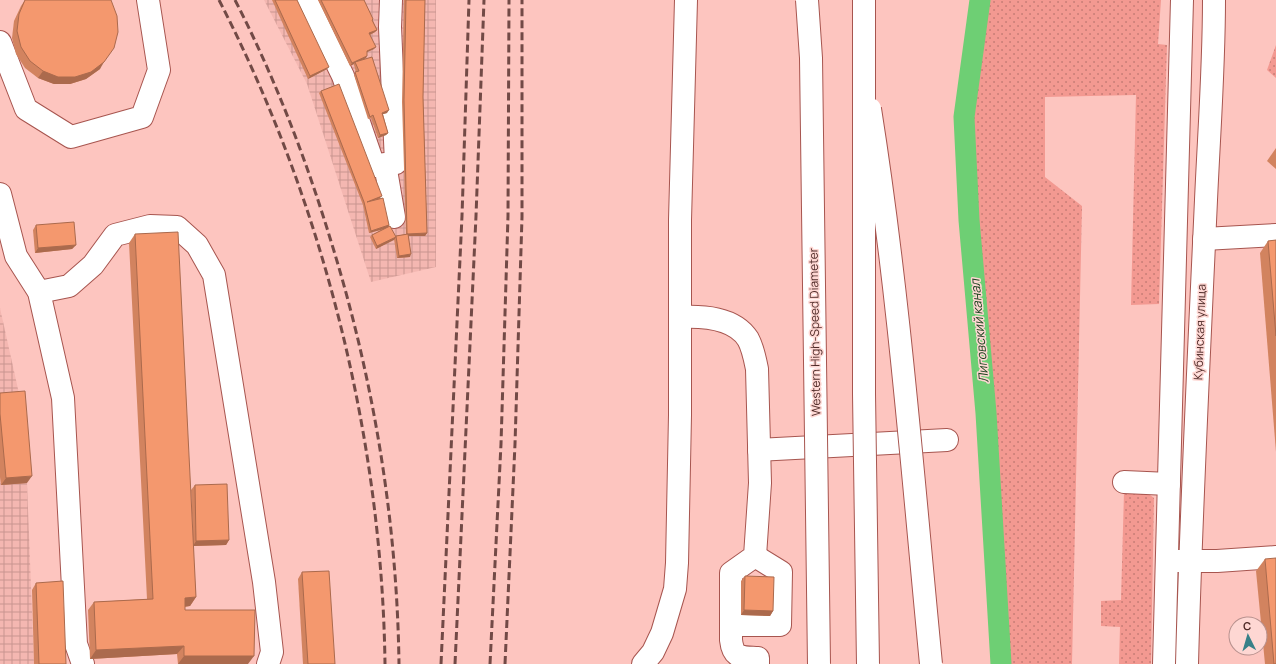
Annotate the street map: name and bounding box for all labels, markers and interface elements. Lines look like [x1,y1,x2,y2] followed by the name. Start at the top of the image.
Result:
[805,247,824,416] street label: Western High-Speed Diameter
[965,277,993,384] water label: Лиговский канал
[1189,284,1210,380] street label: Кубинская улица
[1228,616,1268,656] north arrow
[1242,618,1252,633] text: С

